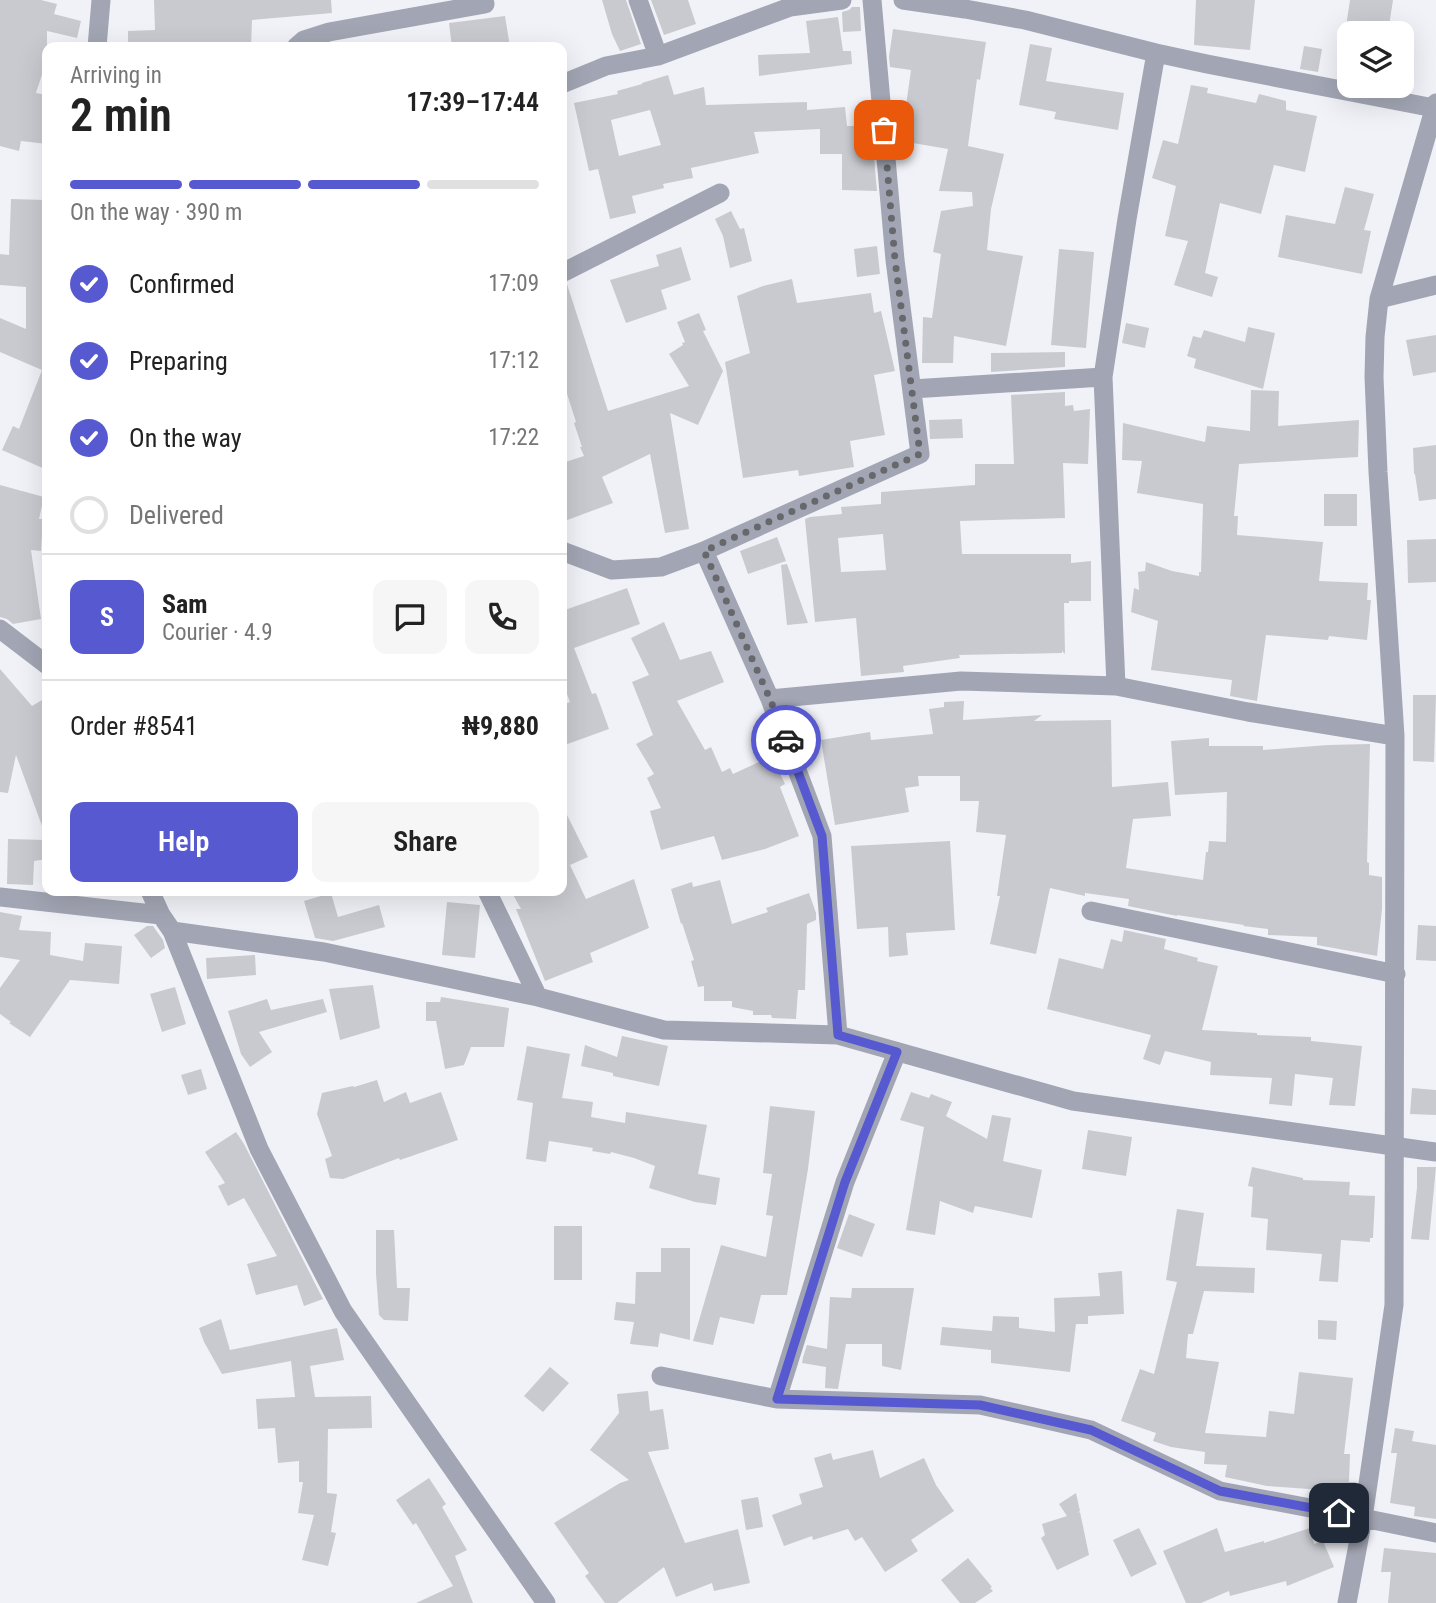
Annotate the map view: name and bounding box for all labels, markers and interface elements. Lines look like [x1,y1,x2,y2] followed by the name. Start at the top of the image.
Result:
[1337,21,1414,98] map controls
[1337,21,1414,98] button: layers
[70,62,162,89] text: Arriving in
[406,87,539,117] text: 17:39–17:44
[70,88,172,142] text: 2 min
[854,100,914,160] pin
[865,111,903,149] icon: bag
[70,199,242,226] text: On the way · 390 m
[70,265,108,303] icon: check
[129,269,235,299] text: Confirmed
[488,270,539,297] text: 17:09
[70,342,108,380] icon: check
[129,346,228,376] text: Preparing
[488,347,539,374] text: 17:12
[70,419,108,457] icon: check
[129,423,242,453] text: On the way
[488,424,539,451] text: 17:22
[129,500,224,530] text: Delivered
[373,580,447,654] button: chat
[465,580,539,654] button: phone
[162,589,208,619] text: Sam
[100,602,114,632] text: S
[162,619,273,646] text: Courier · 4.9
[751,705,821,775] courier
[70,711,198,741] text: Order #8541
[462,711,539,741] text: ₦9,880
[767,721,805,759] icon: car
[70,802,298,882] button: Help
[312,802,539,882] button: Share
[1309,1483,1369,1543] pin
[1320,1494,1358,1532] icon: home

